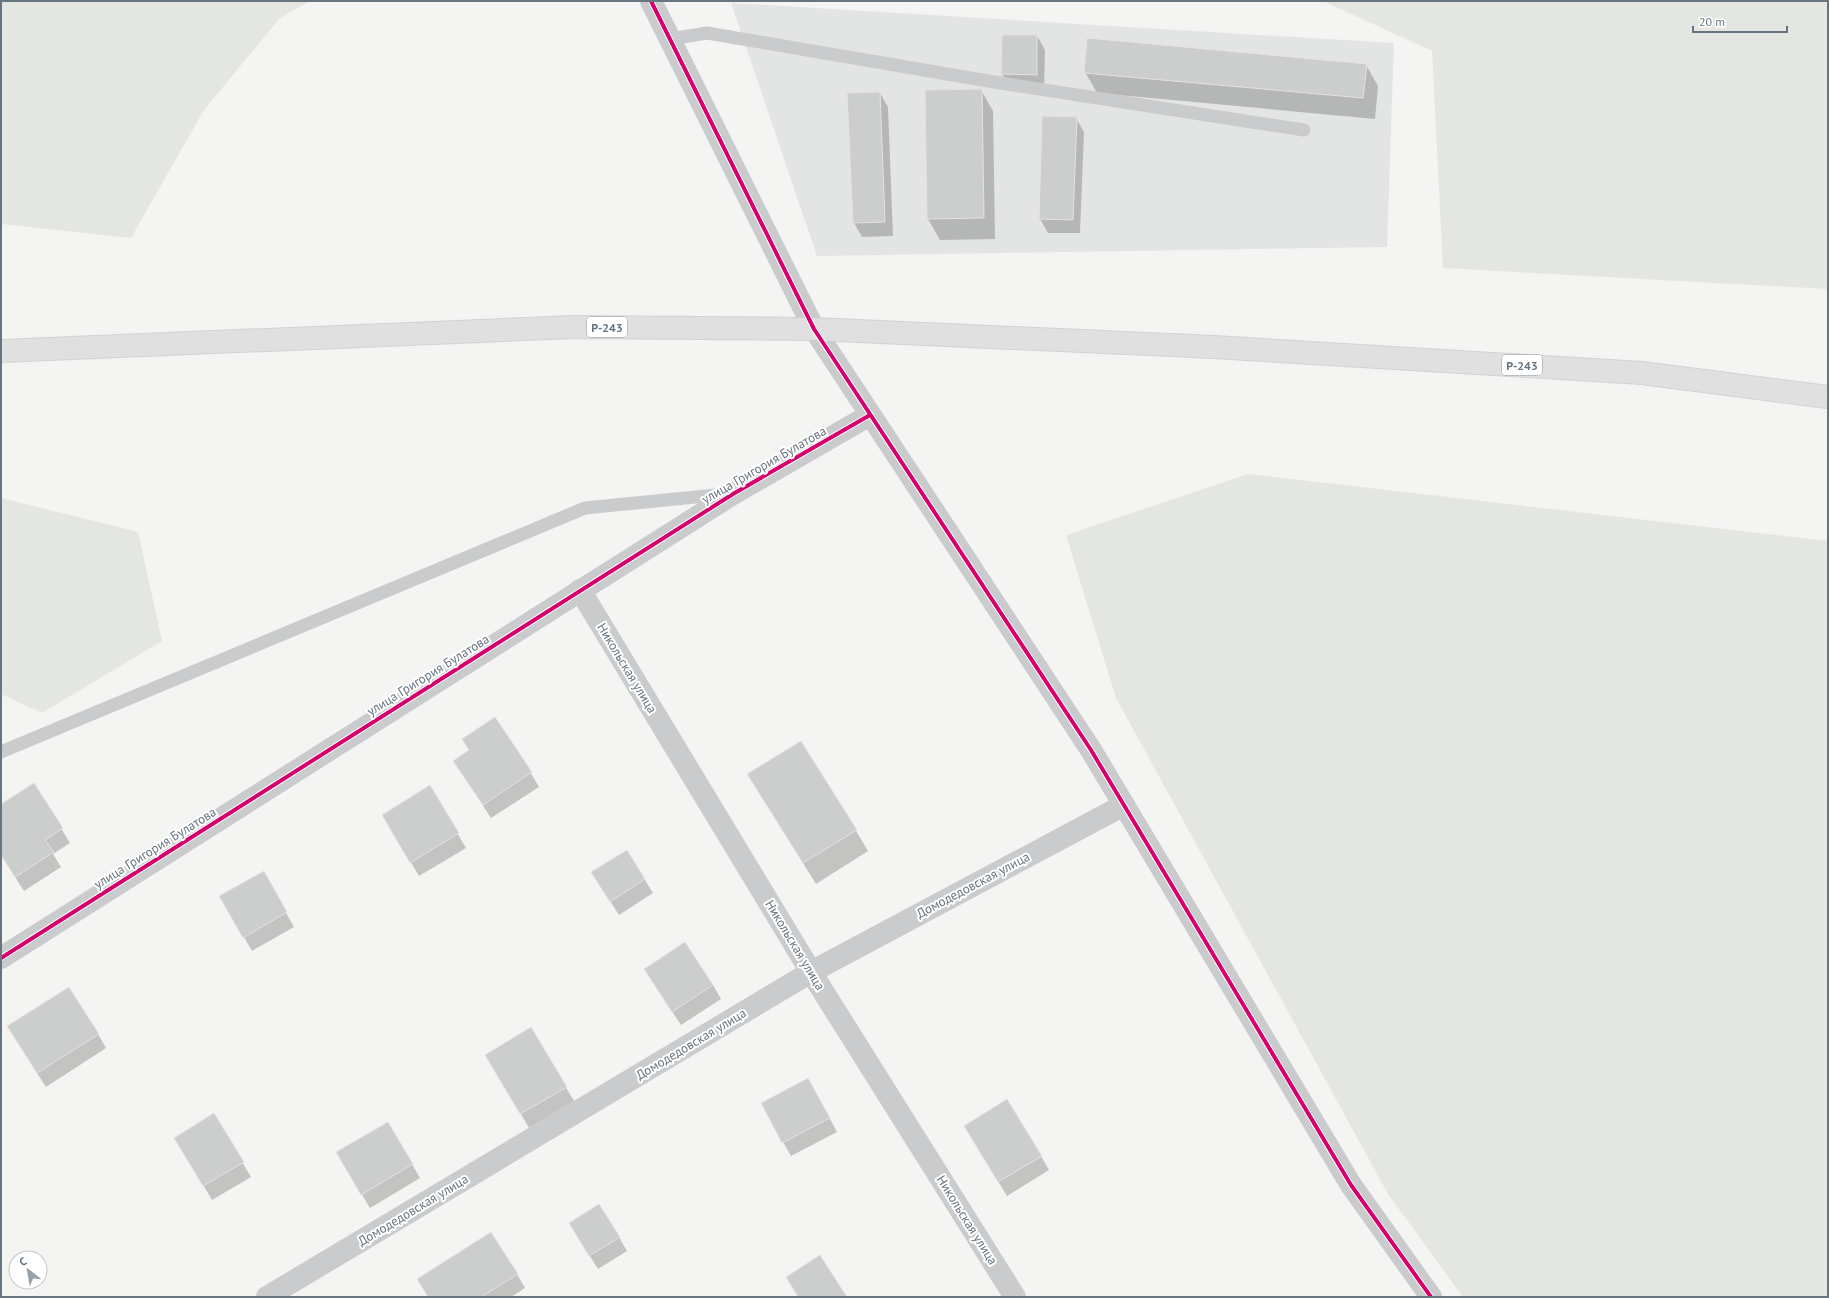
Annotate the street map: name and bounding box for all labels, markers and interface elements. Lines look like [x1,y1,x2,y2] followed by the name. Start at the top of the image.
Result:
[1693,8,1787,34] scale bar
[1699,14,1725,29] text: 20 m
[587,317,627,337] road number: Р-243
[1502,355,1542,375] road number: Р-243
[699,422,829,508] street label: улица Григория Булатова
[593,620,661,716] street label: Никольская улица
[364,630,492,720] street label: улица Григория Булатова
[91,803,219,893] street label: улица Григория Булатова
[913,848,1033,922] street label: Домодедовская улица
[761,897,829,993] street label: Никольская улица
[633,1004,749,1084] street label: Домодедовская улица
[355,1170,471,1250] street label: Домодедовская улица
[933,1172,1001,1268] street label: Никольская улица
[8,1250,48,1290] north arrow
[17,1254,29,1269] text: С

